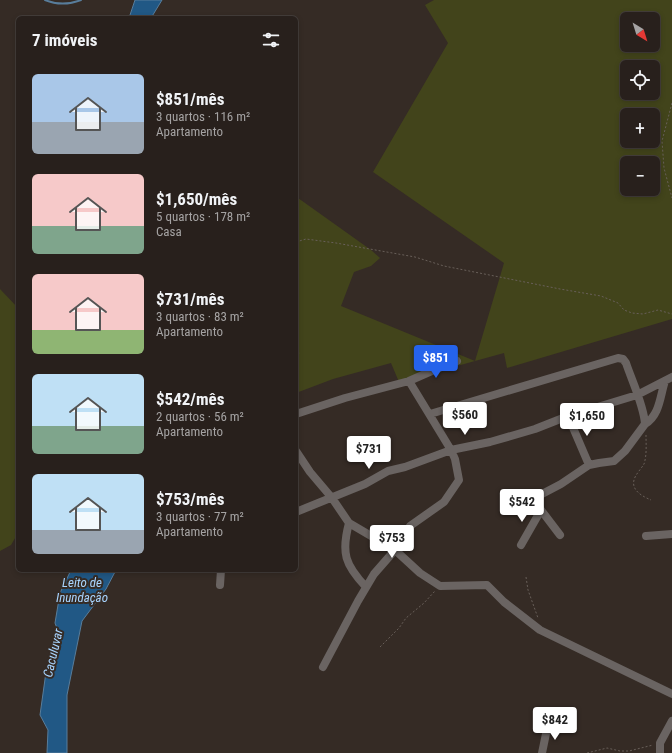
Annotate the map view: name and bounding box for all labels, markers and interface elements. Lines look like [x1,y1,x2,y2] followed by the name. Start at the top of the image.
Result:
[620,12,660,52] north arrow
[620,12,660,196] map controls
[260,29,282,51] icon: filters
[32,30,97,50] text: 7 imóveis
[620,60,660,100] button: locate
[156,89,224,109] text: $851/mês
[64,90,112,138] icon: home
[620,108,660,148] button: +
[156,109,250,124] text: 3 quartos · 116 m²
[156,124,223,139] text: Apartamento
[620,156,660,196] button: −
[156,189,237,209] text: $1,650/mês
[64,190,112,238] icon: home
[156,209,250,224] text: 5 quartos · 178 m²
[156,224,182,239] text: Casa
[156,289,224,309] text: $731/mês
[64,290,112,338] icon: home
[156,309,244,324] text: 3 quartos · 83 m²
[156,324,223,339] text: Apartamento
[412,345,460,379] pin: $851
[423,350,449,365] text: $851
[156,389,224,409] text: $542/mês
[64,390,112,438] icon: home
[441,402,489,436] pin: $560
[554,403,620,437] pin: $1,650
[452,407,478,422] text: $560
[569,408,605,423] text: $1,650
[156,409,244,424] text: 2 quartos · 56 m²
[156,424,223,439] text: Apartamento
[345,436,393,470] pin: $731
[356,441,382,456] text: $731
[156,489,224,509] text: $753/mês
[498,489,546,523] pin: $542
[64,490,112,538] icon: home
[509,494,535,509] text: $542
[156,509,244,524] text: 3 quartos · 77 m²
[156,524,223,539] text: Apartamento
[368,525,416,559] pin: $753
[379,530,405,545] text: $753
[56,575,108,605] water label: Leito de Inundação
[40,626,66,679] water label: Caculuvar
[531,707,579,741] pin: $842
[542,712,568,727] text: $842

